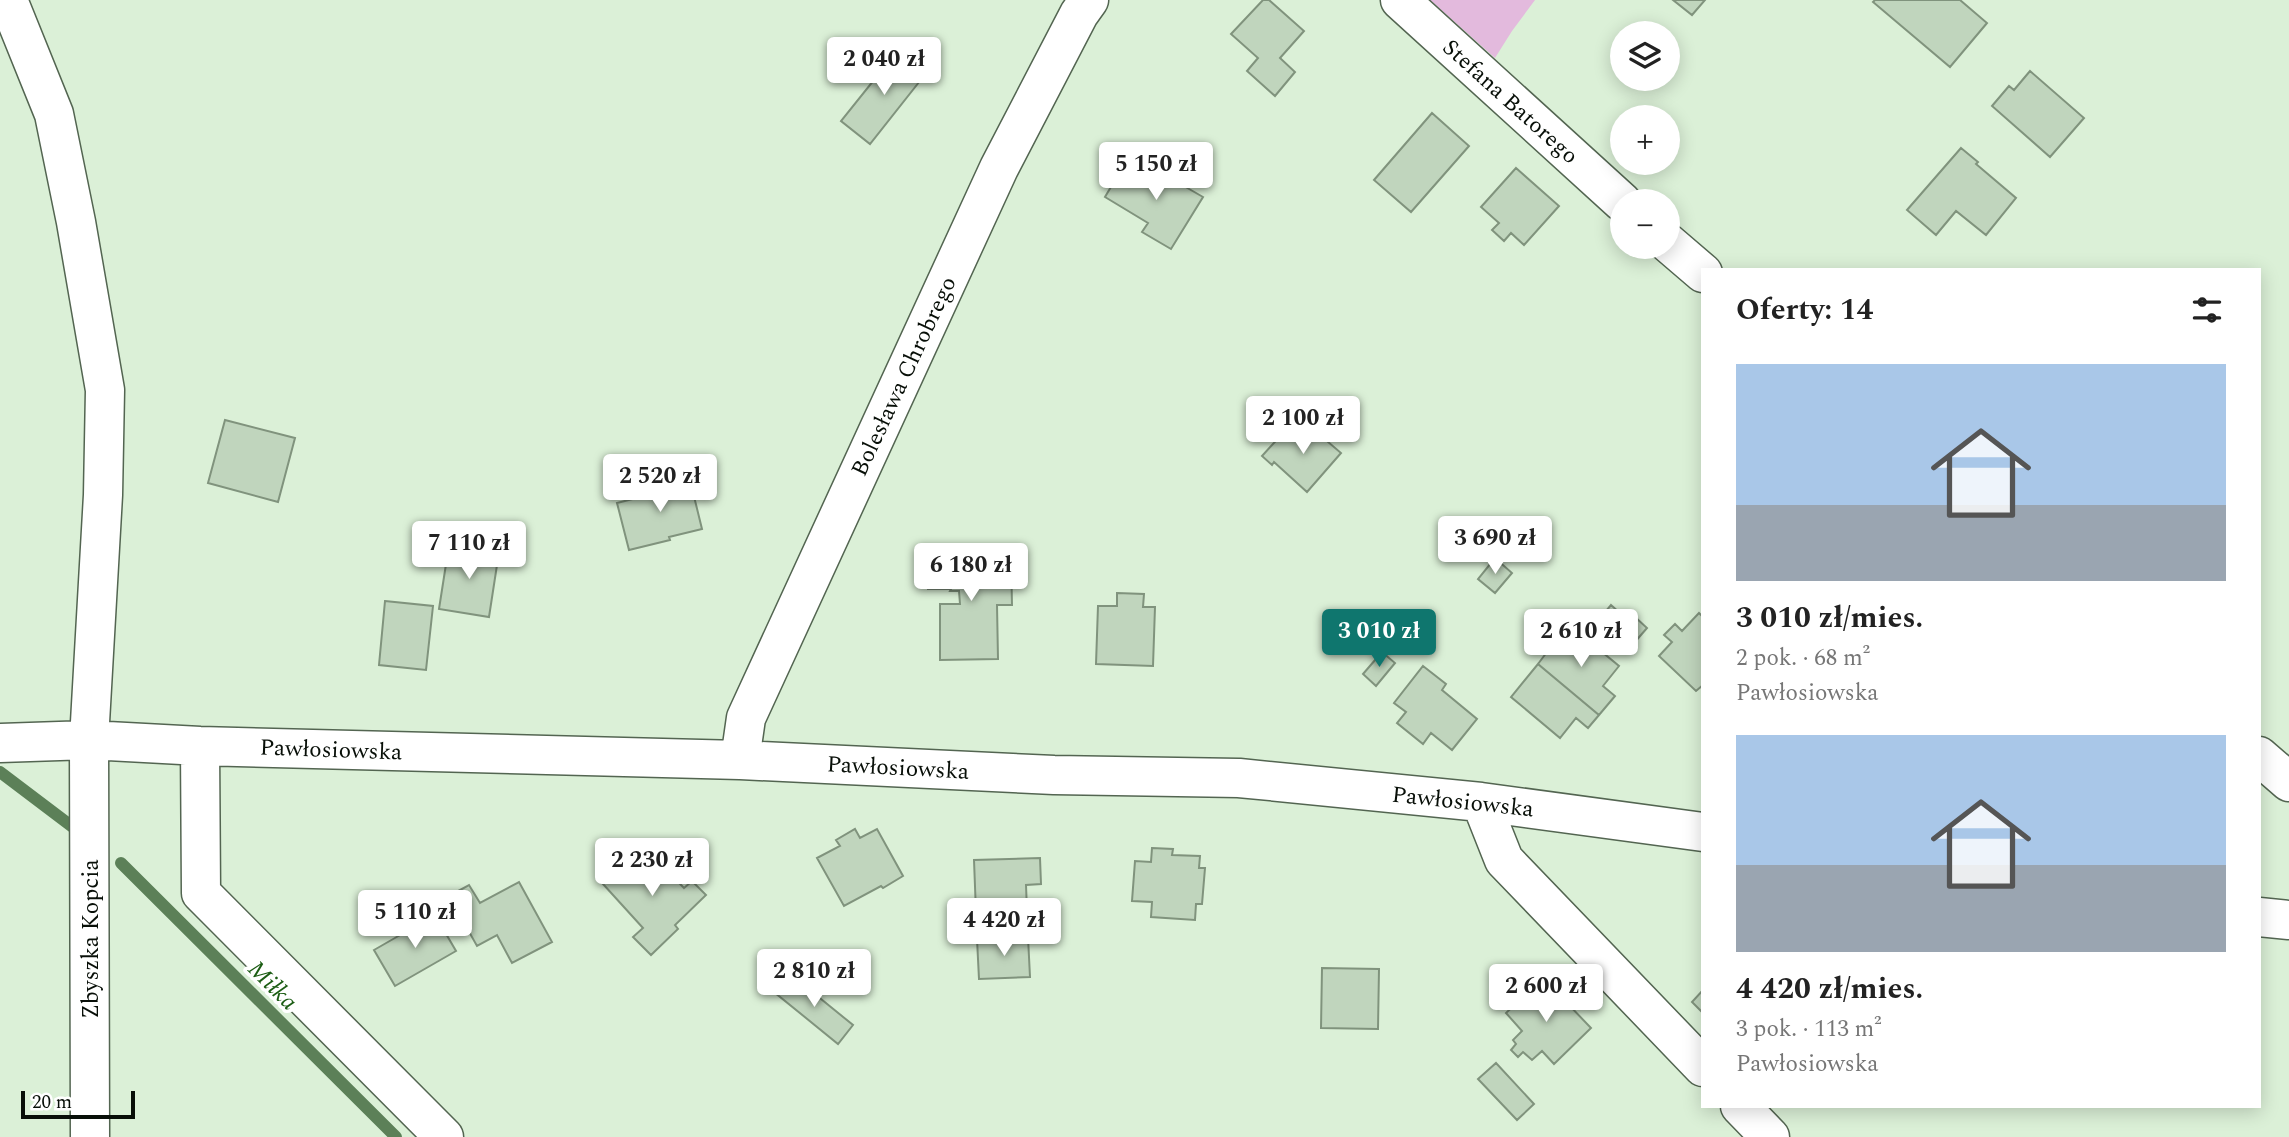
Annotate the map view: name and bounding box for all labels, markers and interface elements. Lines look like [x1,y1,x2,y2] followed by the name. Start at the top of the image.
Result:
[1610,21,1680,259] map controls
[1610,21,1680,91] button: layers
[1434,31,1586,173] street label: Stefana Batorego
[812,38,956,97] pin: 2 040 zł
[843,42,925,77] text: 2 040 zł
[1610,105,1680,175] button: +
[1084,142,1228,202] pin: 5 150 zł
[1115,147,1197,182] text: 5 150 zł
[1610,189,1680,259] button: −
[843,271,966,483] street label: Bolesława Chrobrego
[1736,287,1873,333] text: Oferty: 14
[2188,291,2226,329] icon: filters
[1231,396,1375,456] pin: 2 100 zł
[1262,401,1344,436] text: 2 100 zł
[1918,410,2044,536] icon: home
[588,454,732,514] pin: 2 520 zł
[619,459,701,494] text: 2 520 zł
[1423,516,1567,576] pin: 3 690 zł
[1454,521,1536,556] text: 3 690 zł
[397,522,541,581] pin: 7 110 zł
[428,526,510,561] text: 7 110 zł
[899,544,1043,603] pin: 6 180 zł
[930,548,1012,583] text: 6 180 zł
[1736,595,1923,641] text: 3 010 zł/mies.
[1307,610,1451,669] pin: 3 010 zł
[1509,610,1653,669] pin: 2 610 zł
[1338,614,1420,649] text: 3 010 zł
[1540,614,1622,649] text: 2 610 zł
[1736,641,1870,676] text: 2 pok. · 68 m²
[1736,676,1879,711] text: Pawłosiowska
[259,731,403,770] street label: Pawłosiowska
[826,747,970,790] street label: Pawłosiowska
[1390,778,1536,827] street label: Pawłosiowska
[1918,781,2044,907] icon: home
[580,838,724,898] pin: 2 230 zł
[611,843,693,878] text: 2 230 zł
[74,859,109,1019] street label: Zbyszka Kopcia
[343,890,487,950] pin: 5 110 zł
[374,895,456,930] text: 5 110 zł
[932,898,1076,958] pin: 4 420 zł
[963,903,1045,938] text: 4 420 zł
[742,950,886,1009] pin: 2 810 zł
[239,952,306,1019] water label: Miłka
[773,954,855,989] text: 2 810 zł
[1474,964,1618,1024] pin: 2 600 zł
[1736,966,1923,1012] text: 4 420 zł/mies.
[1505,969,1587,1004] text: 2 600 zł
[1736,1012,1882,1047] text: 3 pok. · 113 m²
[1736,1047,1879,1082] text: Pawłosiowska
[21,1088,135,1120] scale bar
[32,1088,72,1117] text: 20 m

